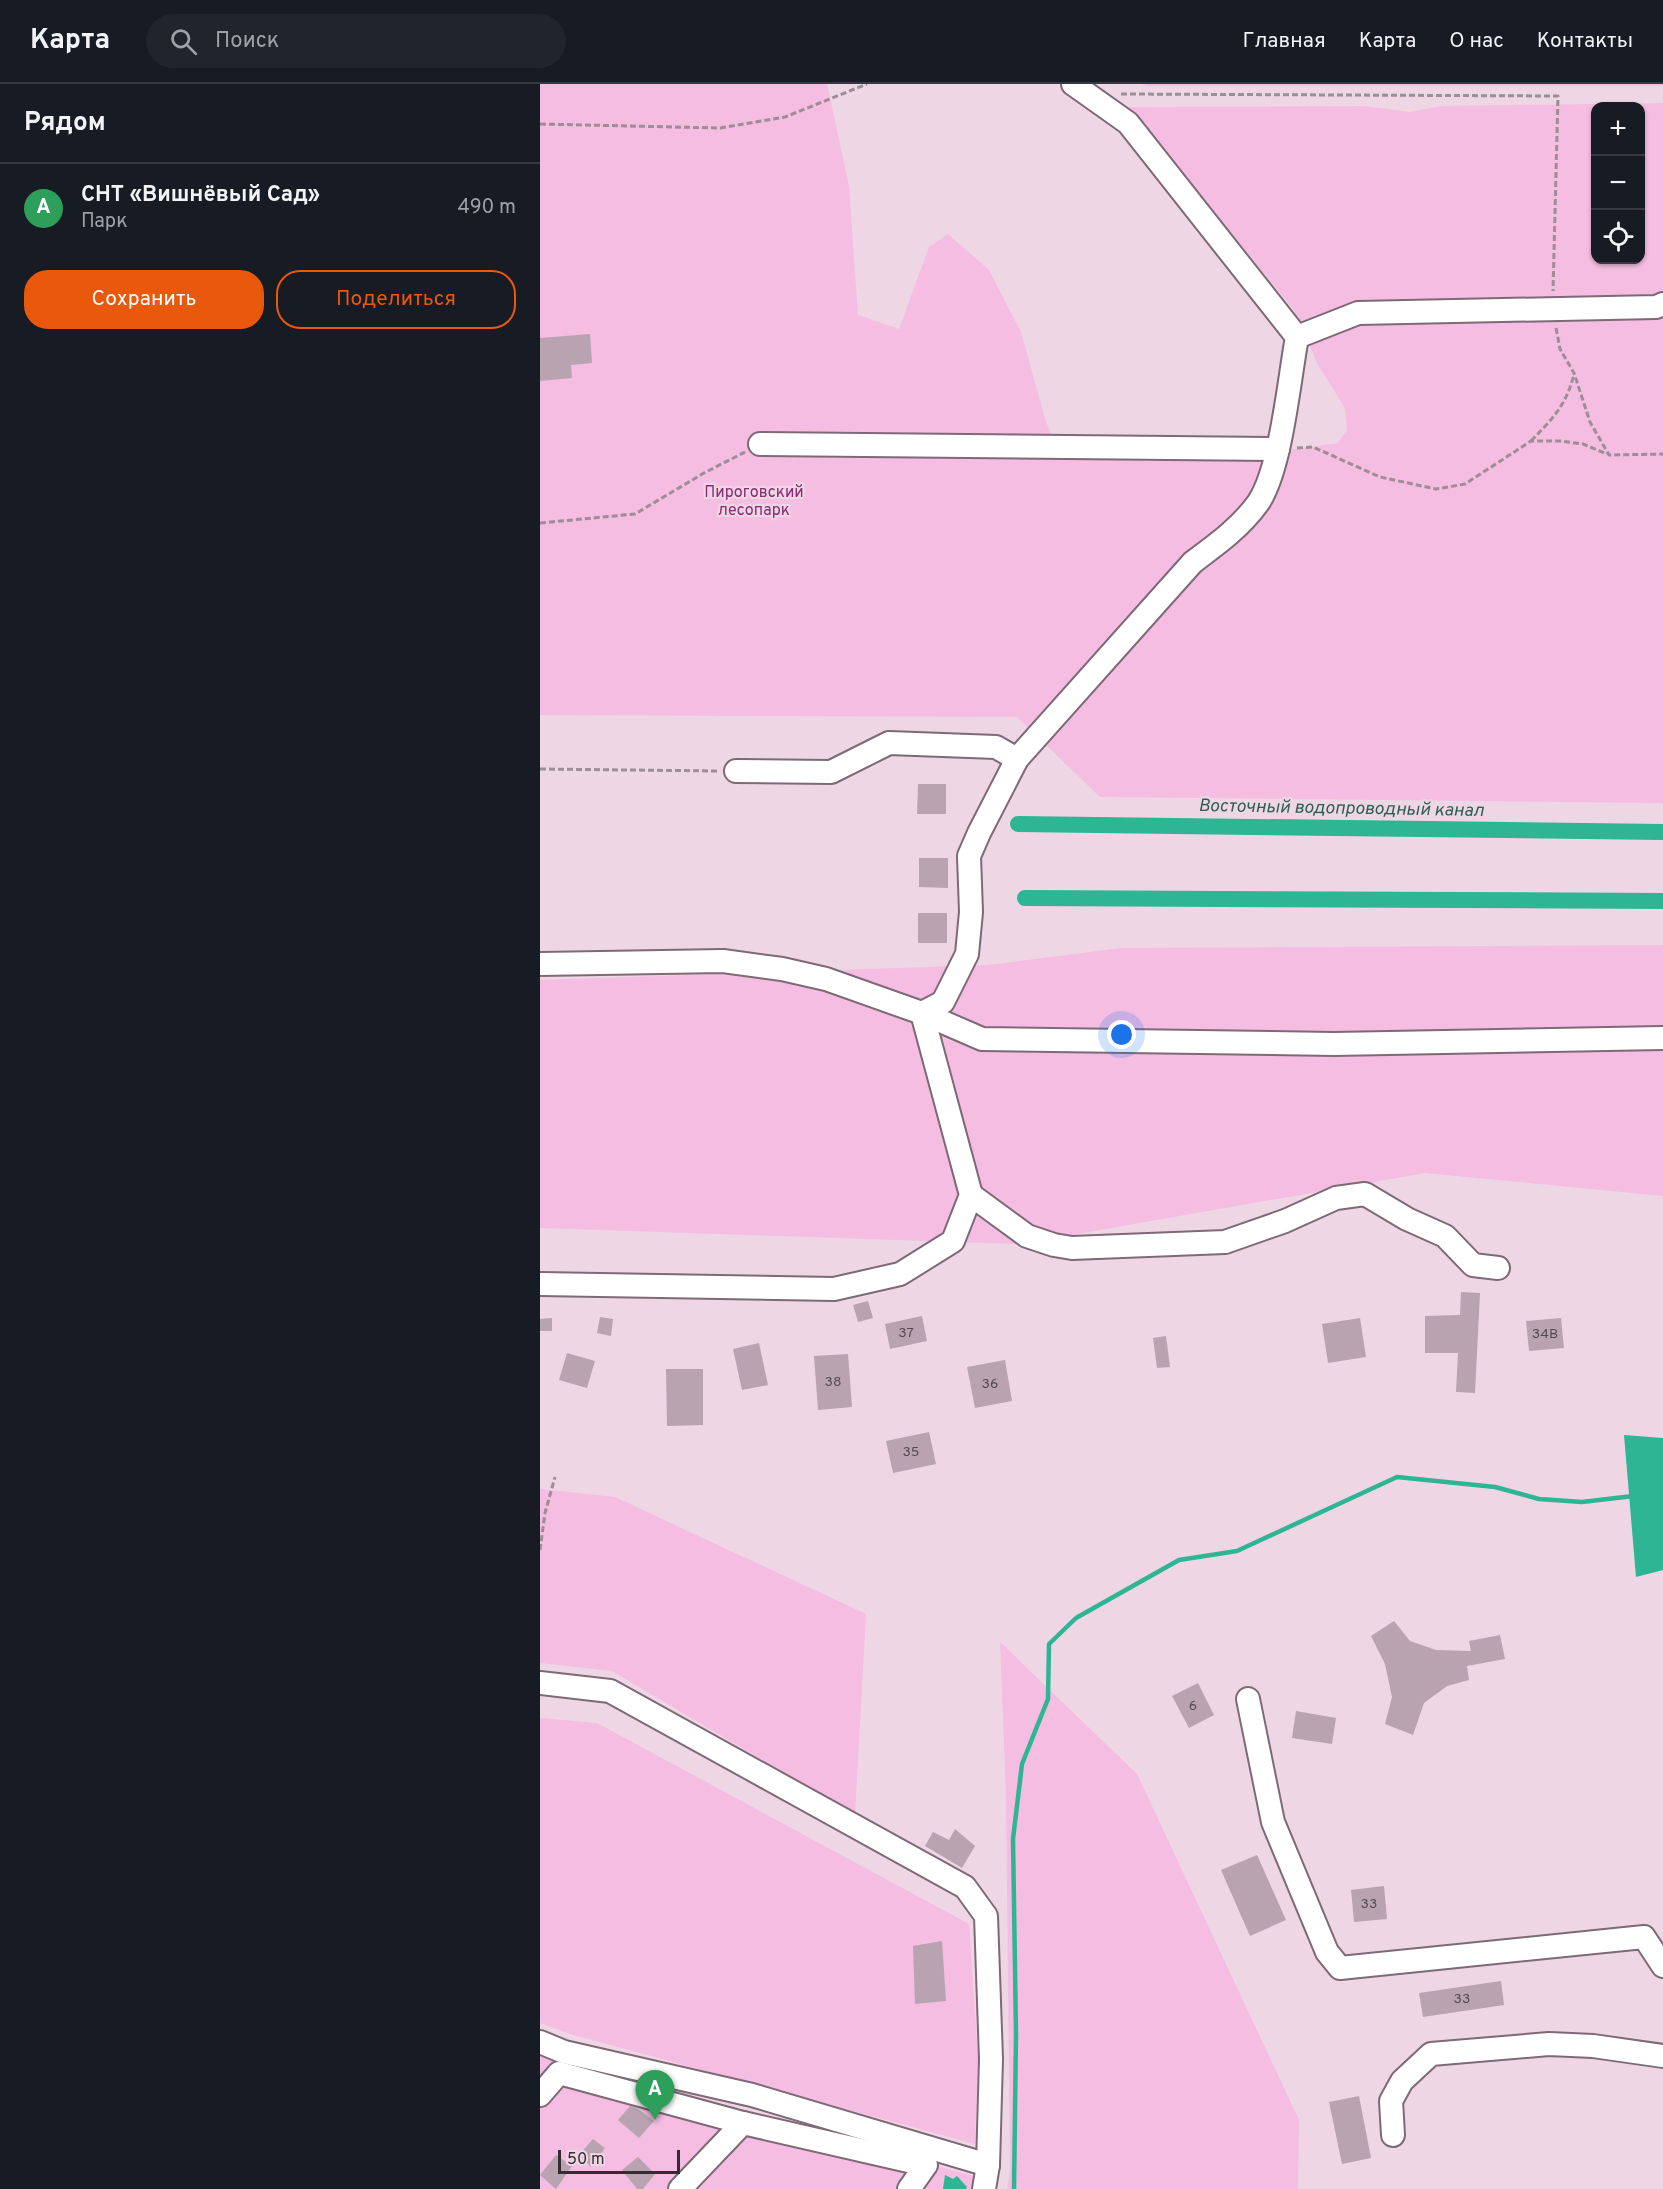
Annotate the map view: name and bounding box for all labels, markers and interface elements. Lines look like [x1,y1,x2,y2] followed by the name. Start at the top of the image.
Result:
[146,14,566,68] search box
[30,23,110,59] text: Карта
[167,25,200,58] icon: search
[215,28,279,55] text: Поиск
[1242,28,1326,55] text: Главная
[1359,28,1416,55] text: Карта
[1449,28,1504,55] text: О нас
[1537,28,1633,55] text: Контакты
[1591,102,1645,264] map controls
[1591,102,1645,156] button: +
[24,107,106,140] text: Рядом
[1591,156,1645,210] button: −
[81,182,320,209] text: СНТ «Вишнёвый Сад»
[36,195,51,221] text: A
[458,195,516,221] text: 490 m
[81,209,128,235] text: Парк
[1591,210,1645,264] button: locate
[24,270,264,329] button: Сохранить
[276,270,516,329] button: Поделиться
[704,483,804,521] park label: Пироговский лесопарк
[1198,795,1485,823] water label: Восточный водопроводный канал
[1107,1020,1136,1049] your location
[898,1325,914,1342] house number: 37
[1532,1326,1558,1343] house number: 34В
[825,1374,841,1391] house number: 38
[982,1376,998,1393] house number: 36
[902,1444,920,1461] house number: 35
[1189,1698,1197,1715] house number: 6
[1361,1896,1377,1913] house number: 33
[1454,1991,1470,2008] house number: 33
[636,2070,674,2120] pin: A
[558,2147,680,2174] scale bar
[567,2150,605,2170] text: 50 m

